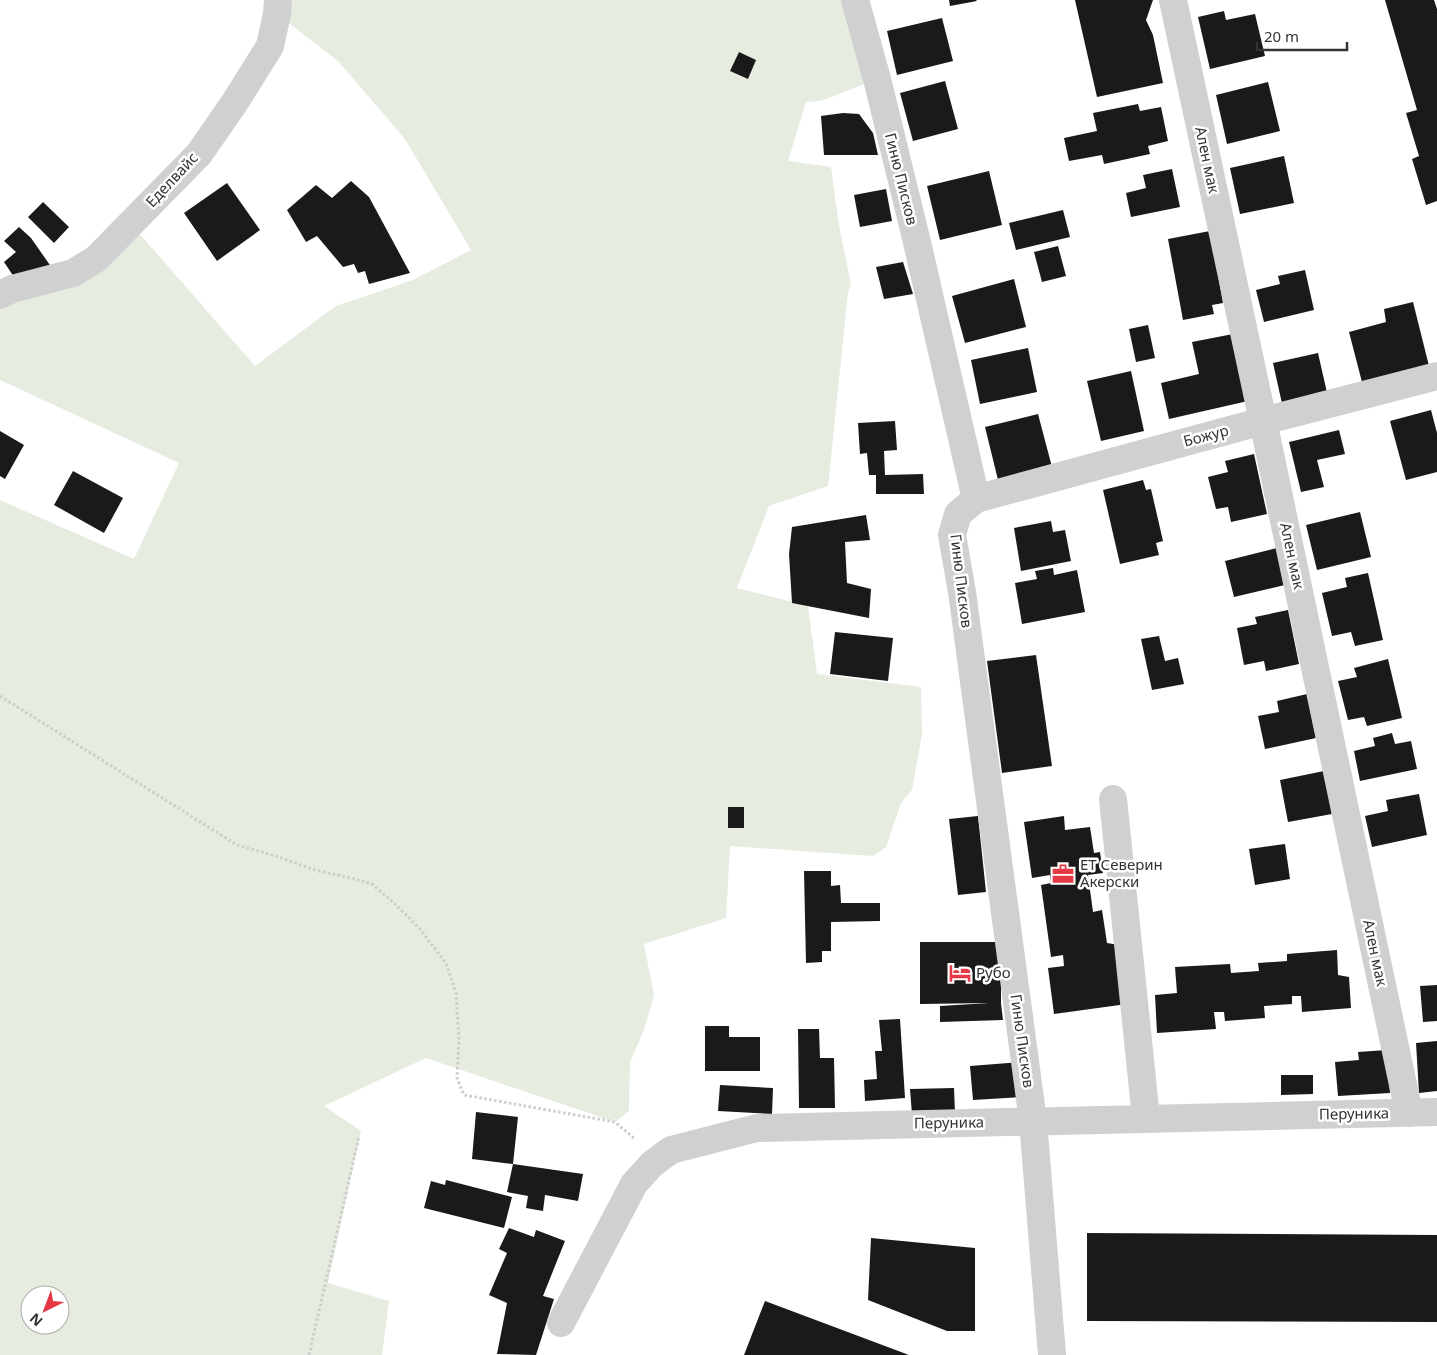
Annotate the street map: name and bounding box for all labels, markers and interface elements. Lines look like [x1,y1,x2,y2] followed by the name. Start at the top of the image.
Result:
[1257,20,1347,52] scale bar
[1264,26,1299,46] text: 20 m
[1191,125,1225,195] street label: Ален мак
[881,131,923,227] street label: Гиню Писков
[141,148,202,211] street label: Еделвайс
[1181,419,1231,451] street label: Божур
[1276,521,1310,591] street label: Ален мак
[946,533,978,629] street label: Гиню Писков
[1080,854,1163,891] place label: ЕТ Северин Акерски
[1050,861,1076,887] office icon: ЕТ Северин Акерски
[1359,918,1393,988] street label: Ален мак
[947,960,973,986] hotel icon: Рубо
[976,962,1011,982] place label: Рубо
[1007,993,1039,1089] street label: Гиню Писков
[1319,1102,1389,1124] street label: Перуника
[914,1111,984,1133] street label: Перуника
[20,1285,70,1335] north arrow
[25,1309,47,1331] text: N

